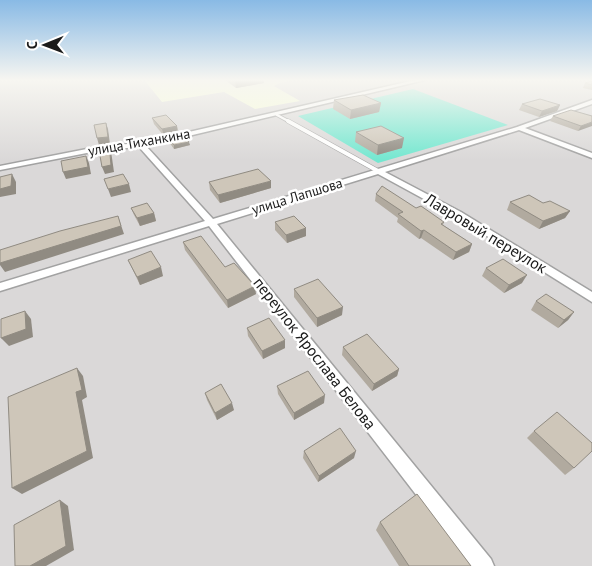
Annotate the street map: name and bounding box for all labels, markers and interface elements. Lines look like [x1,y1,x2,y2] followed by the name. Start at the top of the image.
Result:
[20,20,70,70] north arrow
[23,41,41,49] text: С
[87,124,192,160] street label: улица Тиханкина
[249,174,345,218] street label: улица Лапшова
[420,188,551,278] street label: Лавровый переулок
[249,273,381,433] street label: переулок Ярослава Белова

